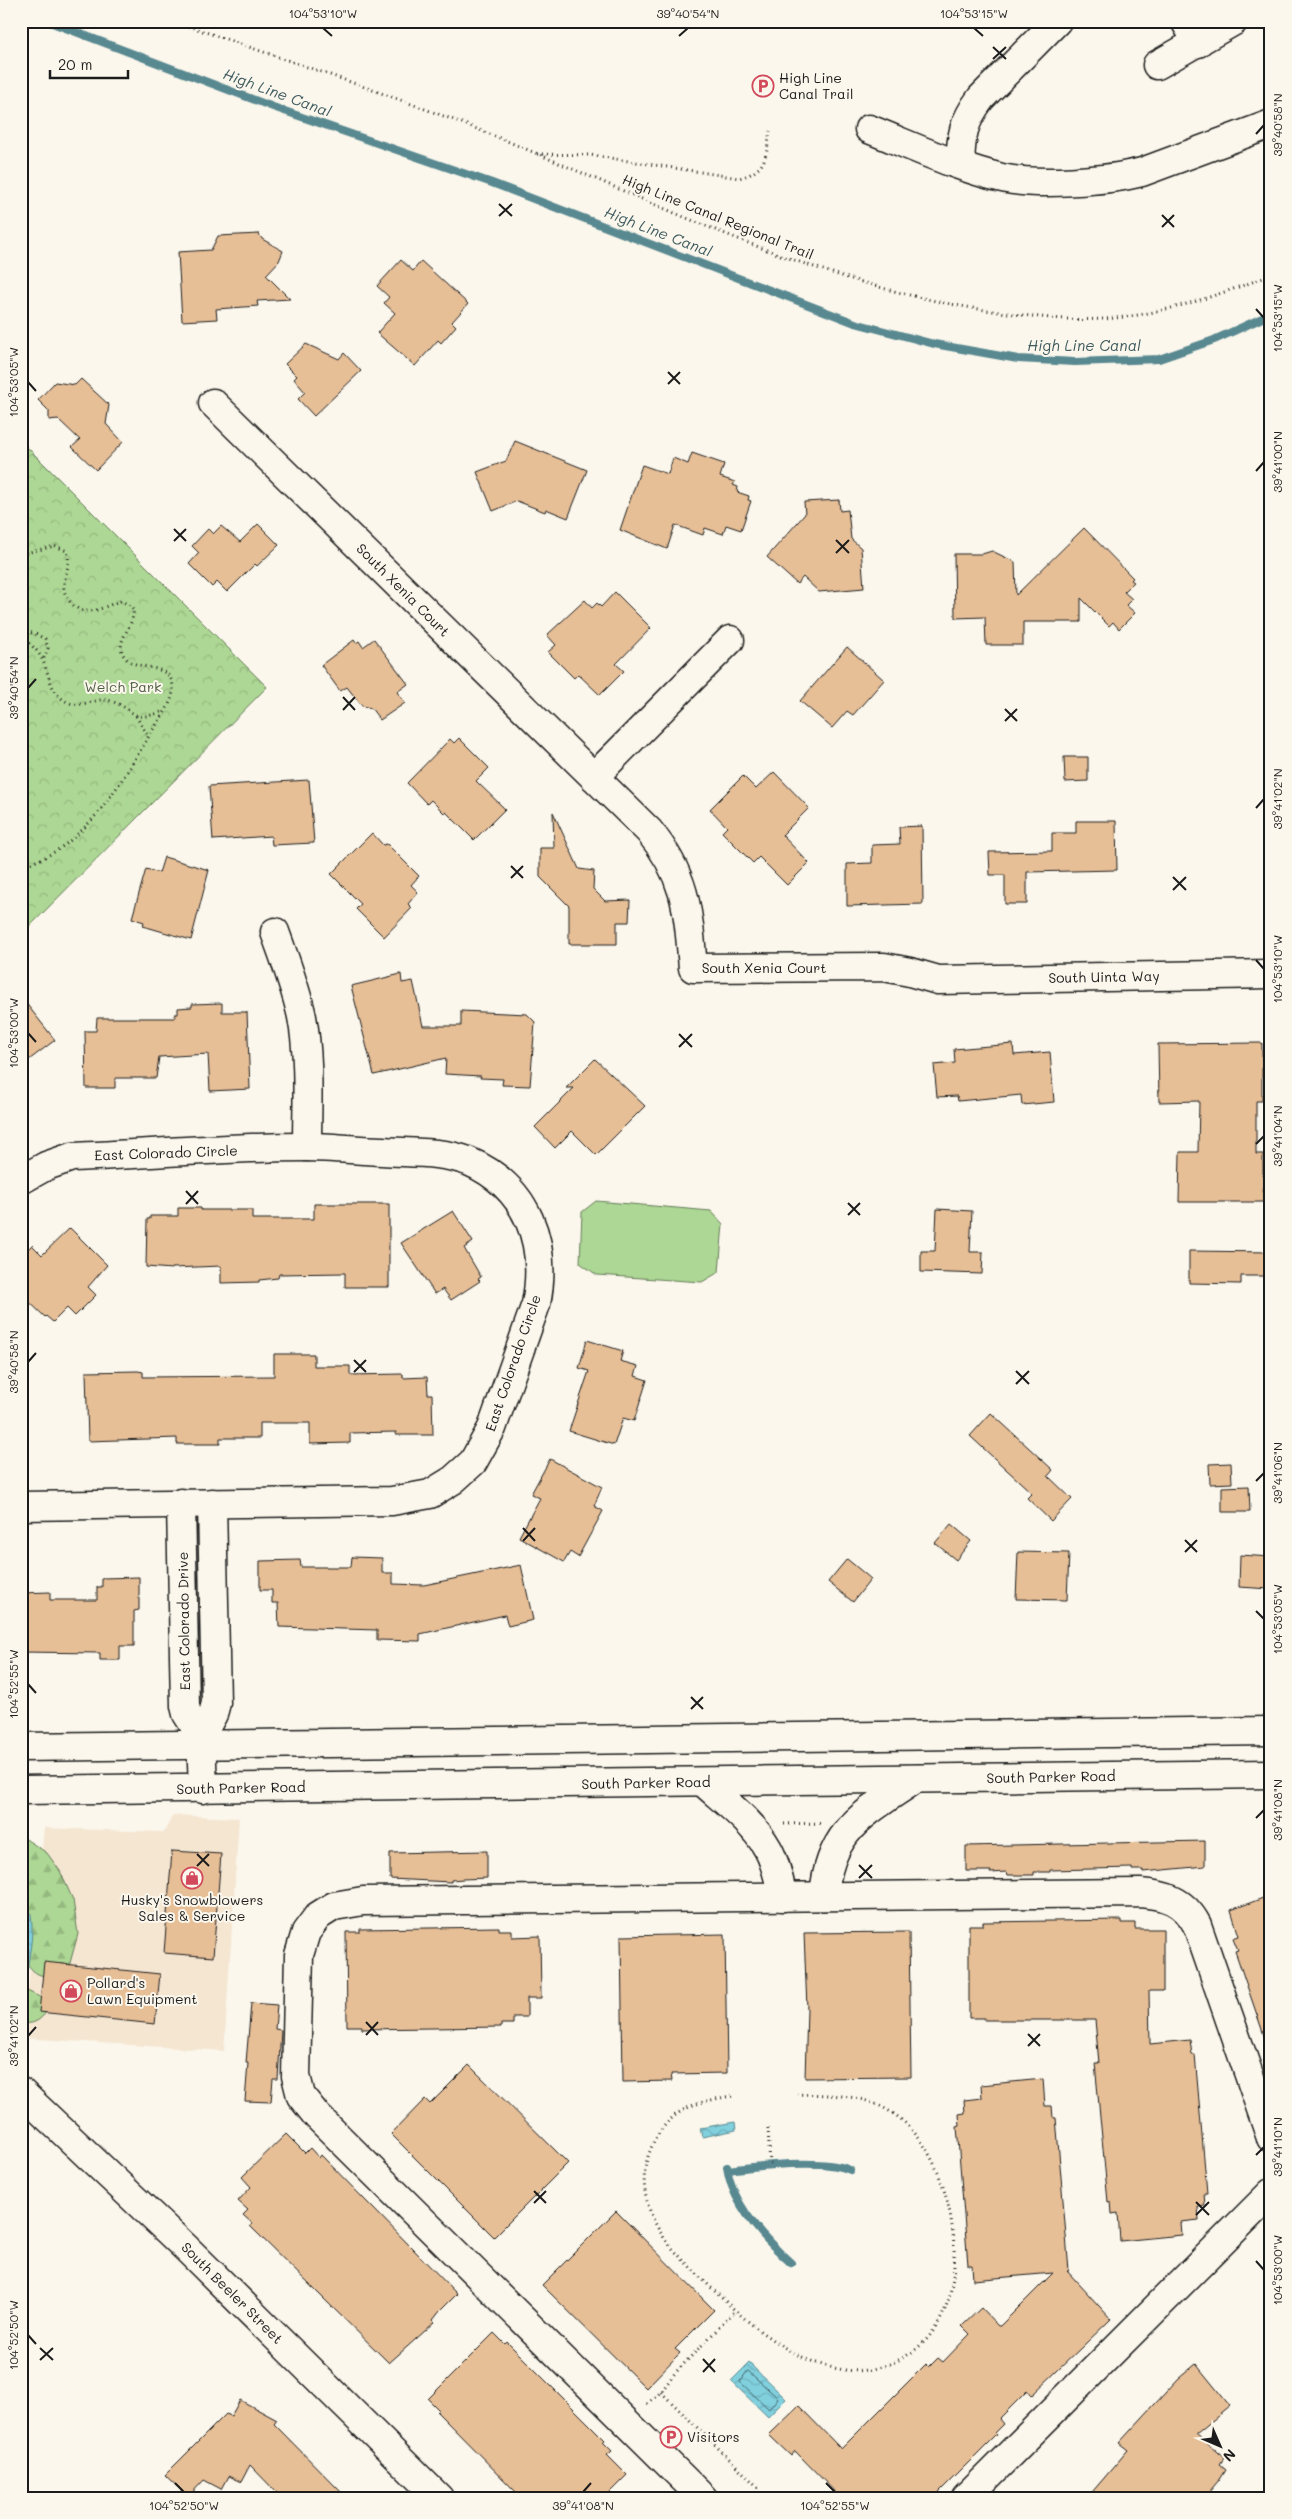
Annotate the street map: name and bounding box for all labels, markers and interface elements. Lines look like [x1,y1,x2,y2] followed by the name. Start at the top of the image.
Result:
[289,5,357,21] text: 104°53'10"W
[657,5,719,21] text: 39°40'54"N
[940,5,1008,21] text: 104°53'15"W
[50,48,128,80] scale bar
[58,54,92,74] text: 20 m
[221,63,334,121] water label: High Line Canal
[779,68,854,103] place label: High Line Canal Trail
[751,74,775,98] parking icon: High Line Canal Trail
[1269,93,1285,157] text: 39°40'58"N
[620,171,816,263] street label: High Line Canal Regional Trail
[602,203,714,261] water label: High Line Canal
[1269,284,1285,352] text: 104°53'15"W
[1027,335,1141,355] water label: High Line Canal
[5,347,21,417] text: 104°53'05"W
[1269,431,1285,493] text: 39°41'00"N
[353,539,454,640] street label: South Xenia Court
[5,657,21,719] text: 39°40'54"N
[85,677,161,696] park label: Welch Park
[1269,769,1285,830] text: 39°41'02"N
[1269,935,1285,1003] text: 104°53'10"W
[702,958,826,977] street label: South Xenia Court
[1048,966,1160,987] street label: South Uinta Way
[5,998,21,1068] text: 104°53'00"W
[1269,1105,1285,1167] text: 39°41'04"N
[94,1141,238,1164] street label: East Colorado Circle
[480,1292,545,1434] street label: East Colorado Circle
[5,1330,21,1394] text: 39°40'58"N
[1269,1442,1285,1504] text: 39°41'06"N
[173,1551,194,1691] street label: East Colorado Drive
[1269,1584,1285,1654] text: 104°53'05"W
[5,1649,21,1719] text: 104°52'55"W
[986,1766,1116,1787] street label: South Parker Road
[581,1772,711,1793] street label: South Parker Road
[176,1777,306,1798] street label: South Parker Road
[1269,1779,1285,1841] text: 39°41'08"N
[180,1866,204,1890] shop icon: Husky's Snowblowers Sales & Service
[121,1890,263,1925] place label: Husky's Snowblowers Sales & Service
[87,1973,198,2008] place label: Pollard's Lawn Equipment
[59,1979,83,2003] shop icon: Pollard's Lawn Equipment
[5,2006,21,2067] text: 39°41'02"N
[1269,2117,1285,2177] text: 39°41'10"N
[1269,2235,1285,2305] text: 104°53'00"W
[177,2238,287,2348] street label: South Beeler Street
[5,2300,21,2370] text: 104°52'50"W
[1194,2422,1244,2472] north arrow
[659,2425,683,2449] parking icon: Visitors
[687,2427,740,2446] place label: Visitors
[1219,2445,1240,2466] text: N
[149,2497,219,2513] text: 104°52'50"W
[552,2497,614,2513] text: 39°41'08"N
[800,2497,870,2513] text: 104°52'55"W

